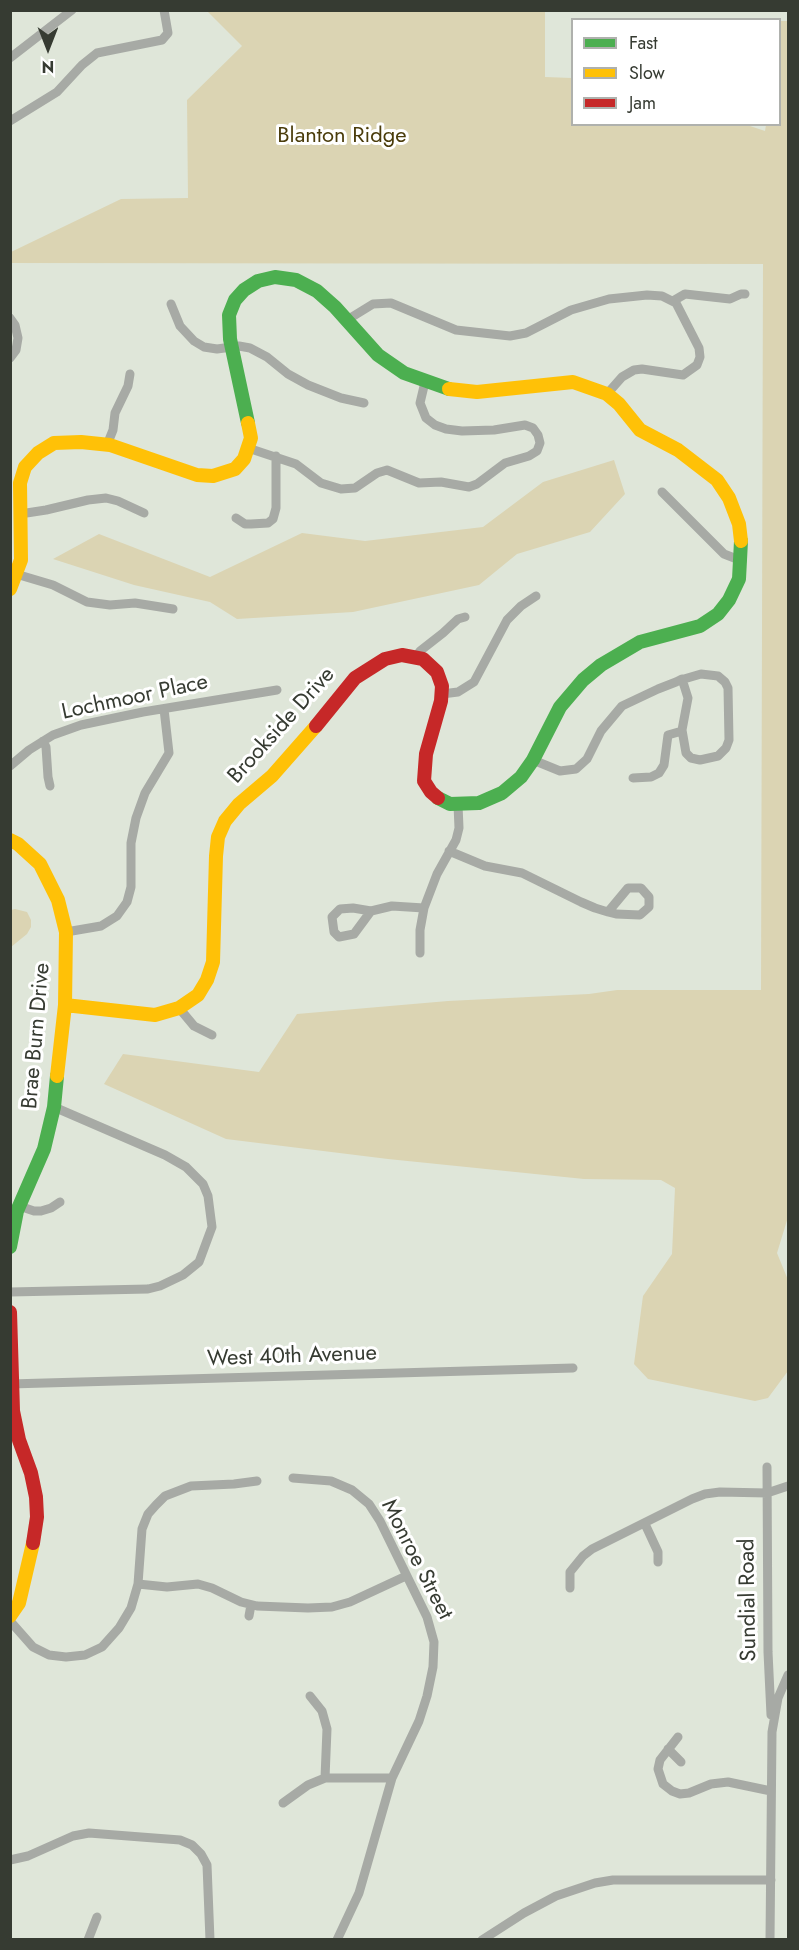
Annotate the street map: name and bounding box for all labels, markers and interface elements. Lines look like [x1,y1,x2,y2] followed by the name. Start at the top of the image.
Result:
[18,18,78,78] north arrow
[571,18,781,126] legend
[629,30,658,56] text: Fast
[42,55,54,78] text: N
[629,60,665,86] text: Slow
[629,90,656,116] text: Jam
[277,124,407,150] park label: Blanton Ridge
[223,662,341,790] street label: Brookside Drive
[59,670,211,726] street label: Lochmoor Place
[17,962,57,1110] street label: Brae Burn Drive
[207,1341,377,1373] street label: West 40th Avenue
[374,1496,458,1624] street label: Monroe Street
[735,1538,763,1662] street label: Sundial Road

